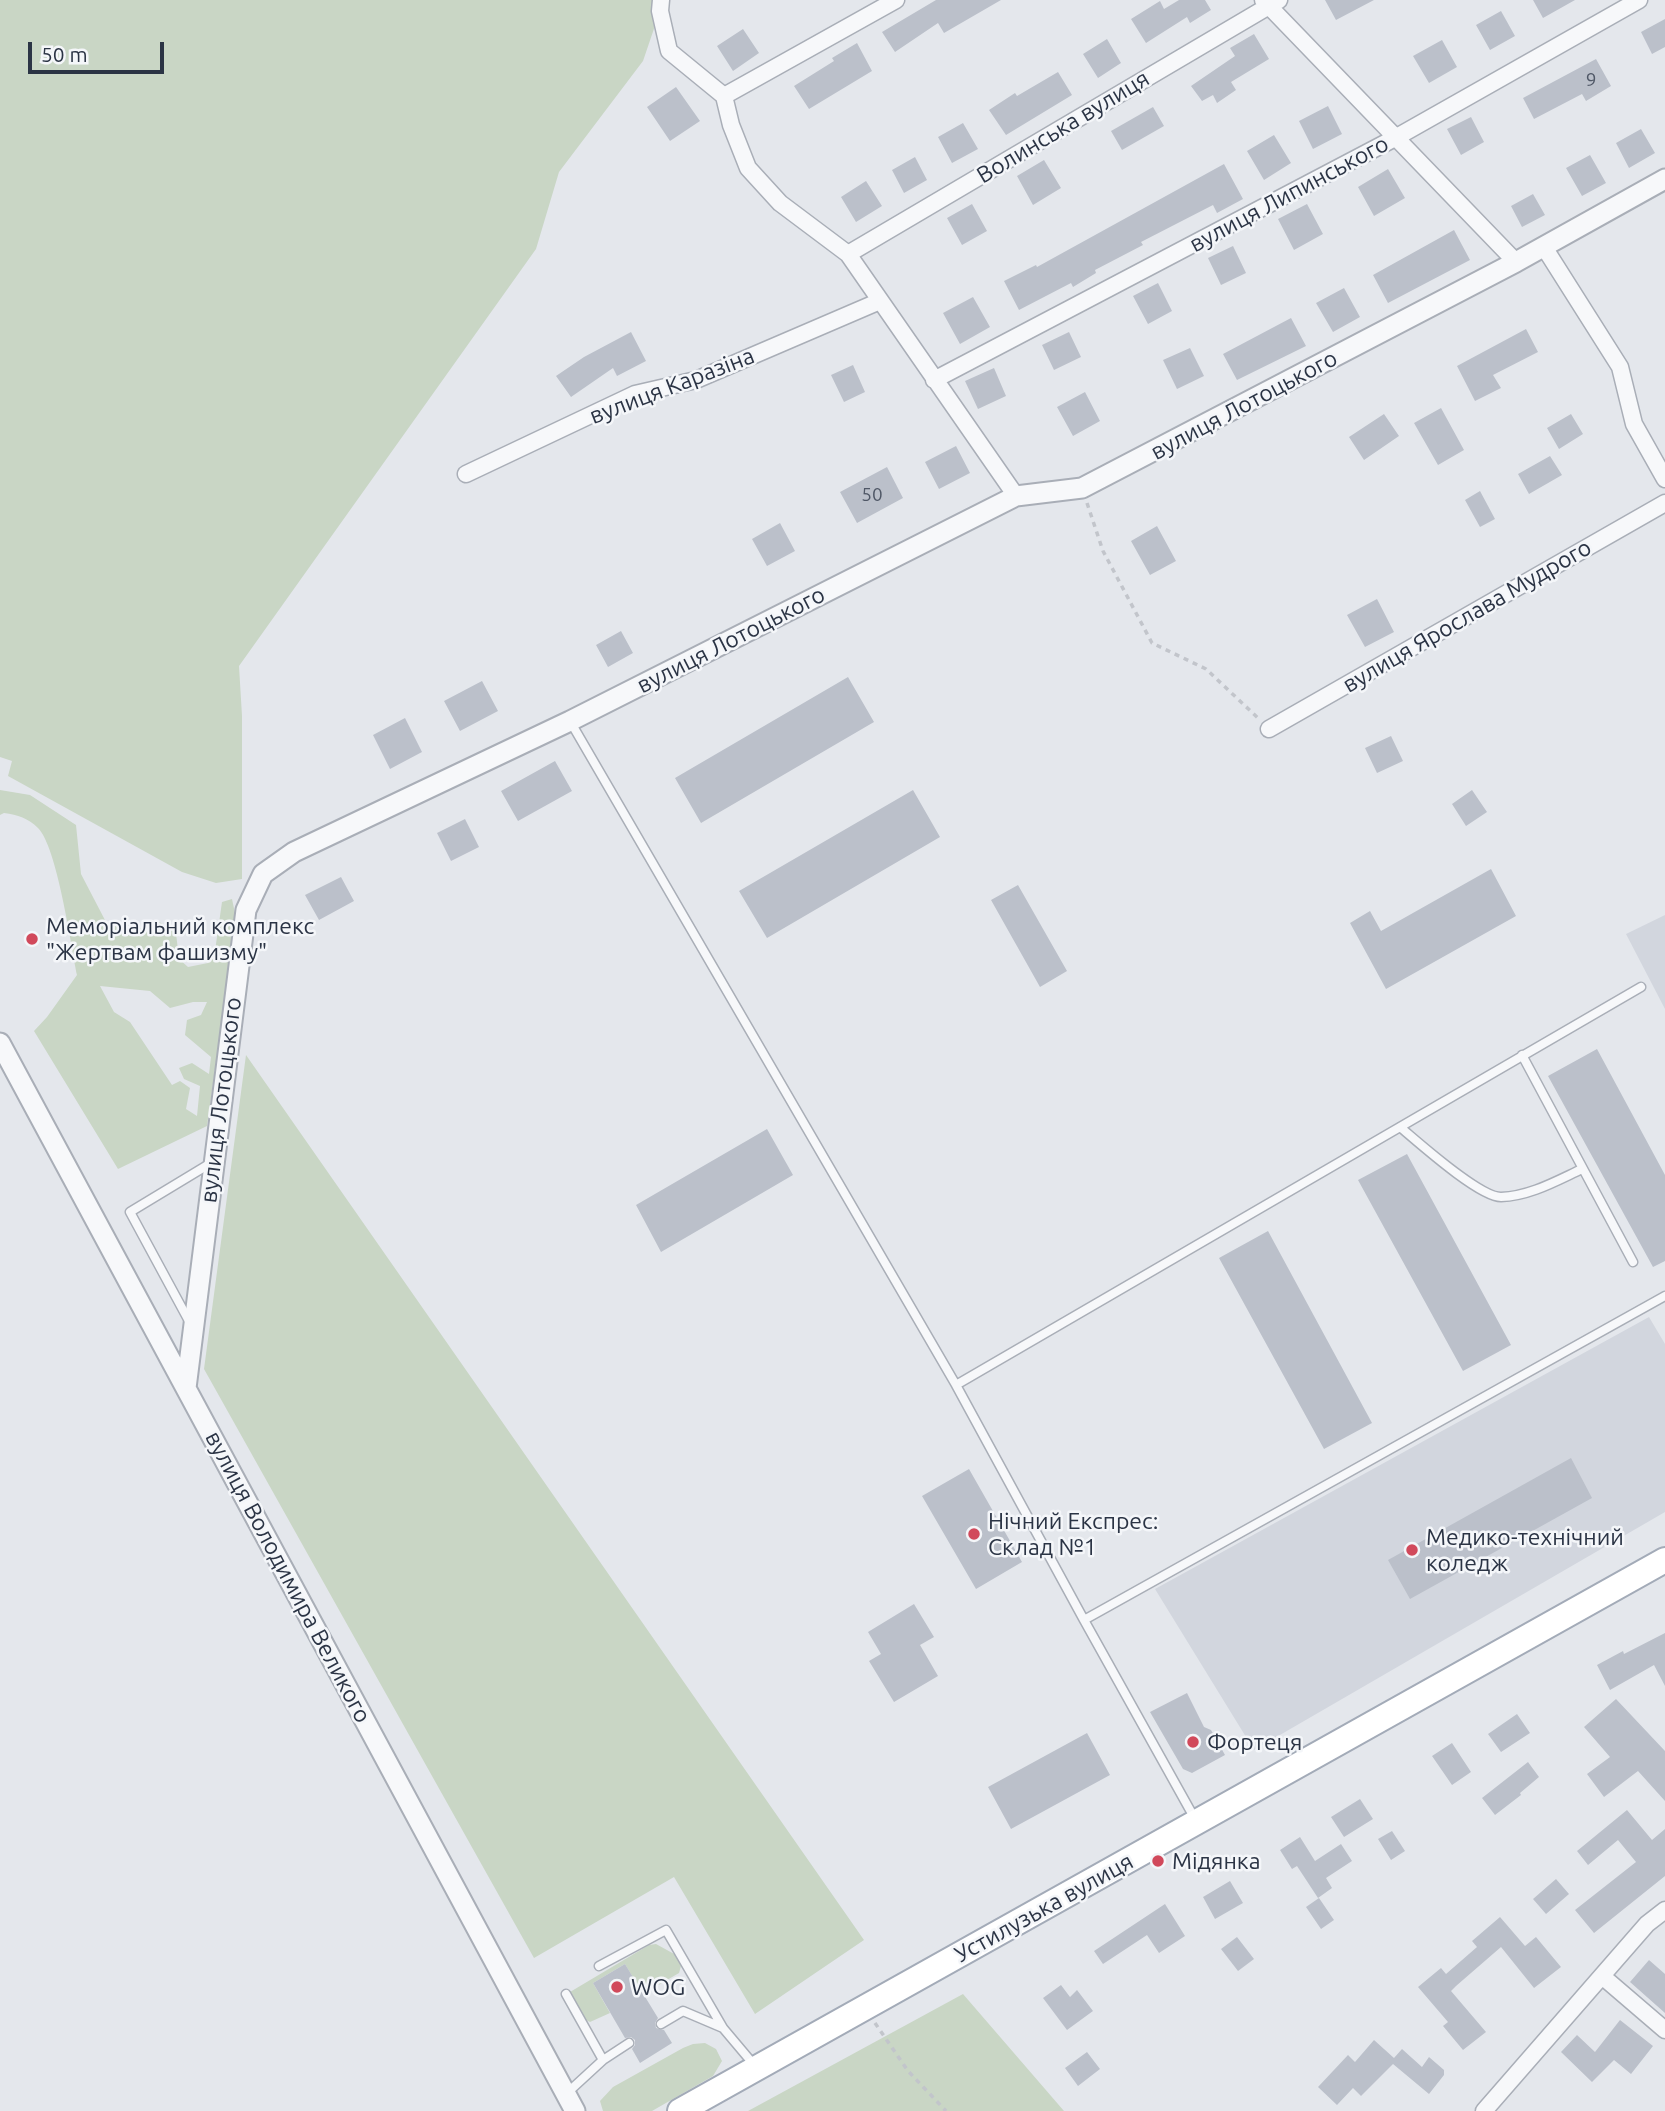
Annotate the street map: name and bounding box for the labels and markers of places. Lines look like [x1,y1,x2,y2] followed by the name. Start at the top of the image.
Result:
[46,912,314,966] place label: Меморіальний комплекс "Жертвам фашизму"
[24,931,40,947] marker: Меморіальний комплекс "Жертвам фашизму"
[988,1507,1158,1561] place label: Нічний Експрес: Склад №1
[1426,1523,1624,1577] place label: Медико-технічний коледж
[966,1526,982,1542] marker: Нічний Експрес: Склад №1
[1404,1542,1420,1558] marker: Медико-технічний коледж
[1207,1728,1302,1756] place label: Фортеця
[1185,1734,1201,1750] marker: Фортеця
[1172,1847,1261,1875] place label: Мідянка
[1150,1853,1166,1869] marker: Мідянка
[631,1973,685,2001] place label: WOG
[609,1979,625,1995] marker: WOG

